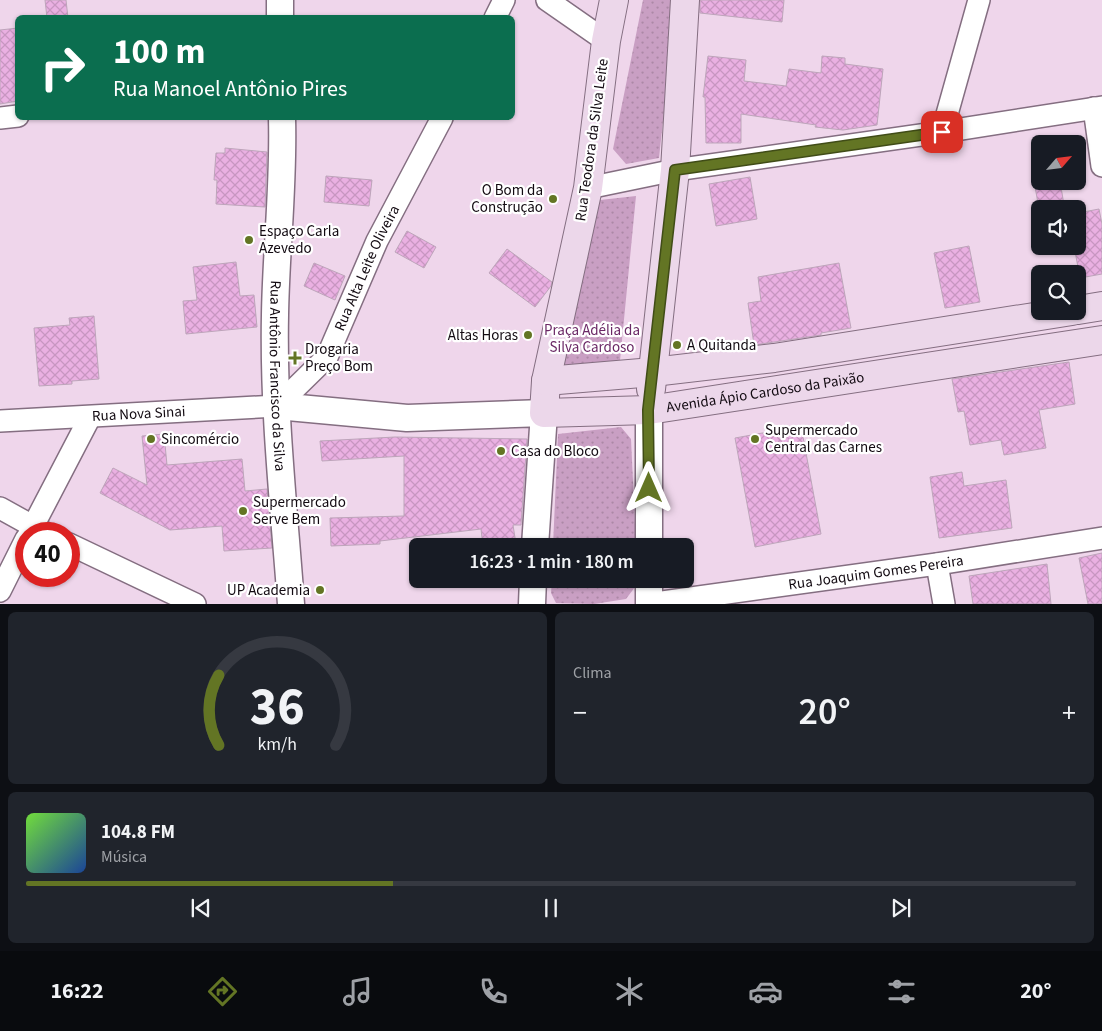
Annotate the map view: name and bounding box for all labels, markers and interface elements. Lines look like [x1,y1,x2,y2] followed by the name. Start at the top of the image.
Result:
[113,27,205,77] text: 100 m
[30,35,95,100] icon: right
[570,57,614,223] street label: Rua Teodora da Silva Leite
[113,73,347,105] text: Rua Manoel Antônio Pires
[921,111,963,153] pin
[928,118,956,146] icon: arrive
[1031,135,1086,190] north arrow
[1031,135,1086,320] map controls
[471,180,543,218] place label: O Bom da Construção
[547,193,559,205] marker: O Bom da Construção
[1031,200,1086,255] button: sound
[329,201,405,334] street label: Rua Alta Leite Oliveira
[259,221,339,259] place label: Espaço Carla Azevedo
[243,234,255,246] marker: Espaço Carla Azevedo
[1031,265,1086,320] button: search
[264,280,291,472] street label: Rua Antônio Francisco da Silva
[544,320,640,358] park label: Praça Adélia da Silva Cardoso
[448,325,518,346] place label: Altas Horas
[522,329,534,341] marker: Altas Horas
[687,335,756,356] place label: A Quitanda
[305,339,373,377] place label: Drogaria Preço Bom
[671,339,683,351] marker: A Quitanda
[289,352,301,364] marker: Drogaria Preço Bom
[665,366,866,418] street label: Avenida Ápio Cardoso da Paixão
[92,400,186,426] street label: Rua Nova Sinai
[765,420,882,458] place label: Supermercado Central das Carnes
[161,429,239,450] place label: Sincomércio
[145,433,157,445] marker: Sincomércio
[749,433,761,445] marker: Supermercado Central das Carnes
[511,441,599,462] place label: Casa do Bloco
[495,445,507,457] marker: Casa do Bloco
[622,461,674,513] position arrow
[253,492,346,530] place label: Supermercado Serve Bem
[237,505,249,517] marker: Supermercado Serve Bem
[15,522,80,587] speed limit sign: 40
[469,549,634,576] text: 16:23 · 1 min · 180 m
[787,550,965,595] street label: Rua Joaquim Gomes Pereira
[227,580,310,601] place label: UP Academia
[314,584,326,596] marker: UP Academia
[573,662,611,684] text: Clima
[250,671,305,745] text: 36
[798,685,851,739] text: 20°
[573,693,587,733] text: −
[1062,693,1076,733] text: +
[258,732,297,757] text: km/h
[101,819,175,846] text: 104.8 FM
[101,846,147,868] text: Música
[187,894,215,922] icon: previous
[537,894,565,922] icon: pause
[887,894,915,922] icon: next
[205,974,240,1009] icon: directions
[340,974,375,1009] icon: music
[476,974,511,1009] icon: phone
[612,974,647,1009] icon: climate
[748,974,783,1009] icon: car
[884,974,919,1009] icon: filters
[50,975,104,1007] text: 16:22
[1020,975,1051,1007] text: 20°

